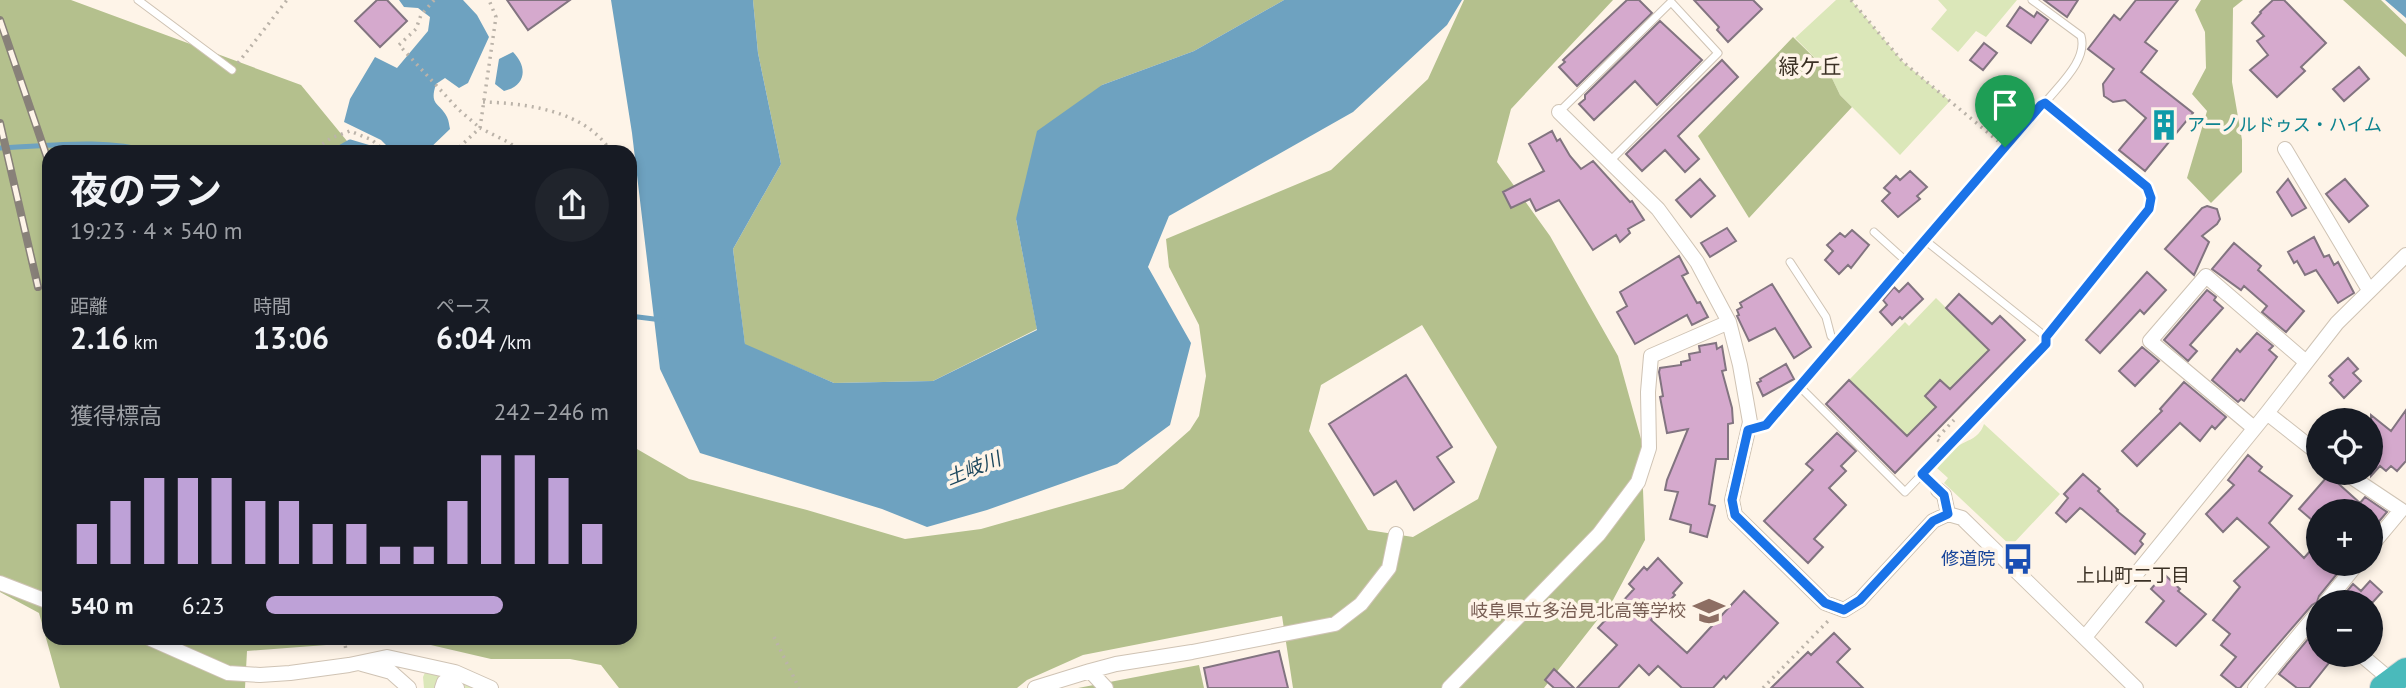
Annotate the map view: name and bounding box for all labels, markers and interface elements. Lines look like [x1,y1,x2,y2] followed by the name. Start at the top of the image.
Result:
[1779,53,1842,80] district label: 緑ケ丘
[1975,75,2035,147] pin
[1986,86,2024,124] icon: arrive
[2147,108,2181,142] building icon: アーノルドゥス・ハイム
[2187,113,2382,136] place label: アーノルドゥス・ハイム
[70,165,222,214] text: 夜のラン
[535,168,609,242] button: share
[70,216,242,245] text: 19:23 · 4 × 540 m
[70,294,108,318] text: 距離
[253,294,291,318] text: 時間
[436,294,492,318] text: ペース
[70,318,128,357] text: 2.16
[253,318,329,357] text: 13:06
[436,318,495,357] text: 6:04
[128,330,158,354] text: km
[495,330,531,354] text: /km
[494,397,609,426] text: 242–246 m
[70,401,162,430] text: 獲得標高
[2306,408,2383,667] map controls
[2306,408,2383,485] button: locate
[942,445,1006,490] water label: 土岐川
[2306,499,2383,576] button: +
[2001,542,2035,576] bus stop icon: 修道院
[1941,547,1995,570] place label: 修道院
[2076,563,2190,587] district label: 上山町二丁目
[2306,590,2383,667] button: −
[70,591,133,620] text: 540 m
[182,591,225,620] text: 6:23
[1692,594,1726,628] school or university icon: 岐阜県立多治見北高等学校
[1470,599,1686,622] place label: 岐阜県立多治見北高等学校

